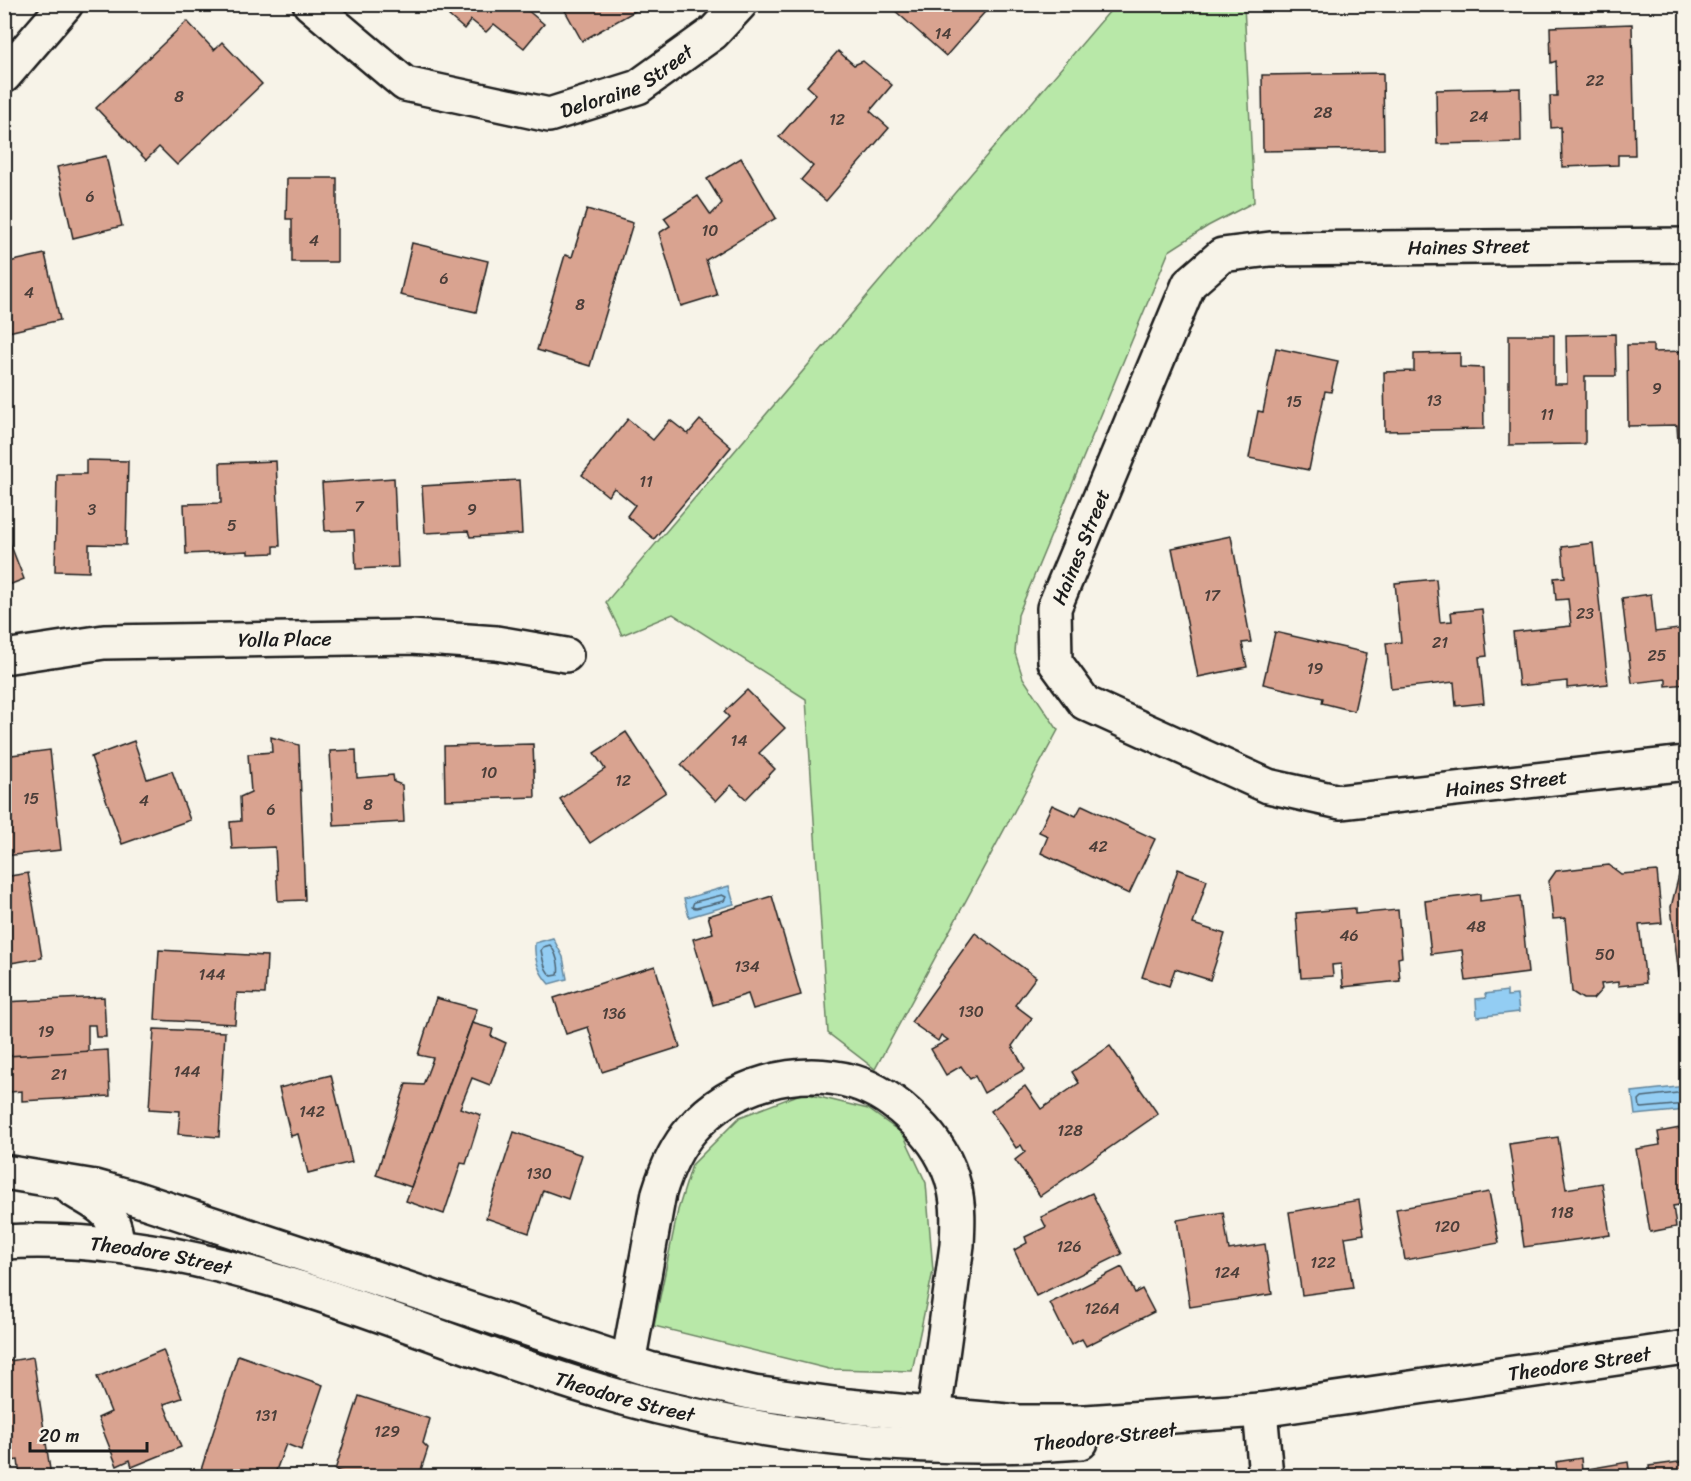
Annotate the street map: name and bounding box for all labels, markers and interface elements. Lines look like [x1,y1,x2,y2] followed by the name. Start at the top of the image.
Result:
[935,19,951,48] house number: 14
[556,34,702,128] street label: Deloraine Street
[1586,66,1604,95] house number: 22
[174,82,184,111] house number: 8
[1314,98,1333,127] house number: 28
[1469,102,1489,131] house number: 24
[829,105,845,134] house number: 12
[85,182,95,211] house number: 6
[702,216,718,245] house number: 10
[309,226,319,255] house number: 4
[1407,228,1531,266] street label: Haines Street
[439,264,449,293] house number: 6
[24,278,34,307] house number: 4
[575,290,585,319] house number: 8
[1652,374,1662,403] house number: 9
[1426,386,1442,415] house number: 13
[1286,387,1303,416] house number: 15
[1540,400,1554,429] house number: 11
[639,467,653,496] house number: 11
[1042,483,1120,610] street label: Haines Street
[354,492,364,521] house number: 7
[88,495,97,524] house number: 3
[467,495,477,524] house number: 9
[227,511,237,540] house number: 5
[1204,581,1221,610] house number: 17
[1576,599,1594,628] house number: 23
[238,621,332,657] street label: Yolla Place
[1432,628,1448,657] house number: 21
[1647,641,1667,670] house number: 25
[1307,654,1324,683] house number: 19
[731,726,747,755] house number: 14
[481,758,497,787] house number: 10
[1443,759,1569,808] street label: Haines Street
[615,766,631,795] house number: 12
[23,784,40,813] house number: 15
[139,786,149,815] house number: 4
[363,790,373,819] house number: 8
[266,795,276,824] house number: 6
[1088,832,1108,861] house number: 42
[1466,912,1486,941] house number: 48
[1339,921,1359,950] house number: 46
[1595,940,1615,969] house number: 50
[734,952,760,981] house number: 134
[199,960,225,989] house number: 144
[958,997,984,1026] house number: 130
[602,999,626,1028] house number: 136
[38,1017,55,1046] house number: 19
[174,1057,200,1086] house number: 144
[51,1060,67,1089] house number: 21
[299,1097,325,1126] house number: 142
[1057,1116,1083,1145] house number: 128
[526,1159,552,1188] house number: 130
[1550,1198,1574,1227] house number: 118
[1434,1212,1460,1241] house number: 120
[88,1226,237,1285] street label: Theodore Street
[1056,1232,1082,1261] house number: 126
[1310,1248,1336,1277] house number: 122
[1214,1258,1240,1287] house number: 124
[1084,1294,1120,1323] house number: 126A
[1506,1336,1654,1391] street label: Theodore Street
[550,1361,699,1433] street label: Theodore Street
[255,1401,277,1430] house number: 131
[1032,1412,1179,1462] street label: Theodore Street
[30,1415,147,1453] scale bar
[374,1417,400,1446] house number: 129
[39,1420,79,1452] text: 20 m

